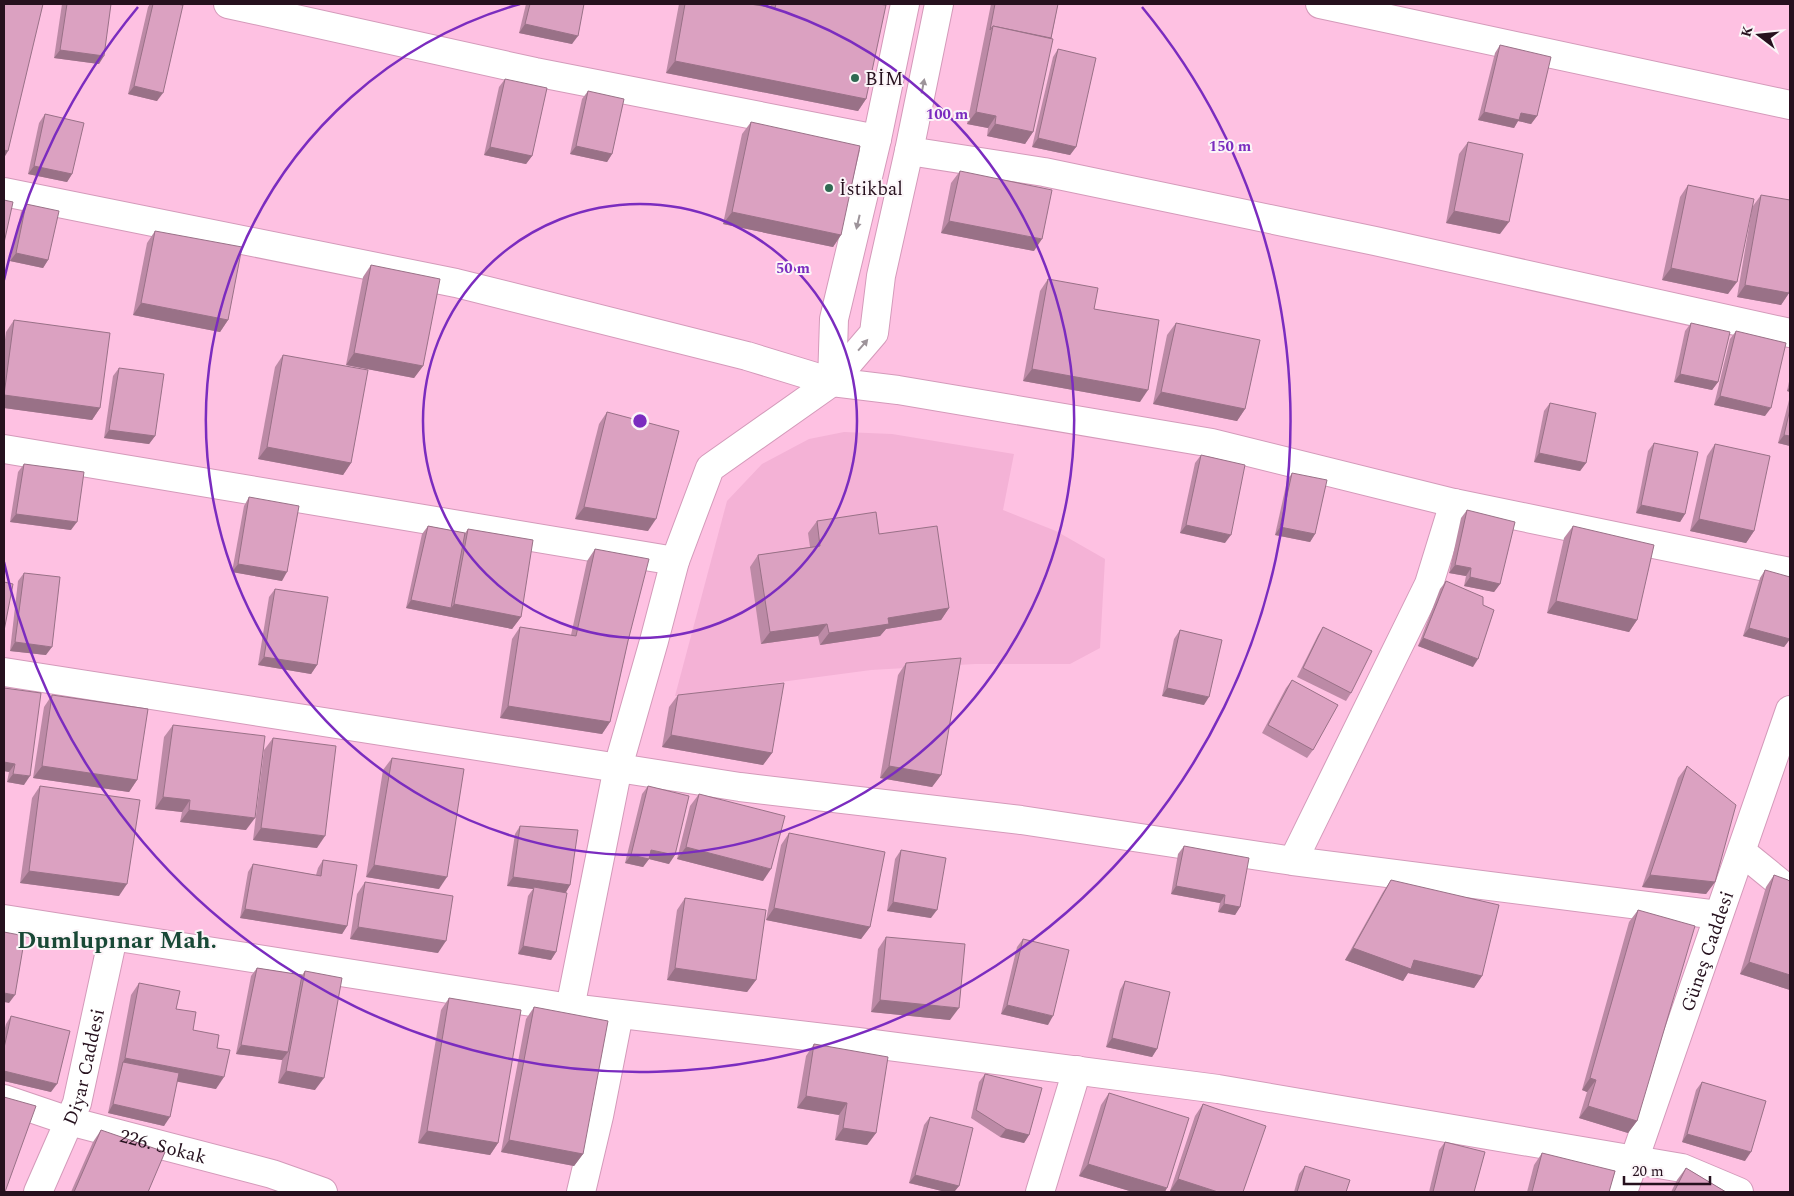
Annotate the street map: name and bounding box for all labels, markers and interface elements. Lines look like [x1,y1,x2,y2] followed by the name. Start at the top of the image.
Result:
[1734,10,1784,60] north arrow
[1735,23,1759,40] text: K
[865,65,903,94] place label: BİM
[849,72,861,84] marker: BİM
[919,78,927,94] one-way arrow
[926,103,969,126] text: 100 m
[1209,135,1252,158] text: 150 m
[839,175,903,204] place label: İstikbal
[823,182,835,194] marker: İstikbal
[854,215,862,230] one-way arrow
[776,257,811,280] text: 50 m
[858,339,869,352] one-way arrow
[631,412,649,430] centre of rings
[1674,887,1742,1016] street label: Güneş Caddesi
[17,923,217,959] district label: Dumlupınar Mah.
[56,1006,113,1130] street label: Diyar Caddesi
[116,1122,210,1172] street label: 226. Sokak
[1624,1154,1710,1186] scale bar
[1632,1160,1664,1183] text: 20 m

